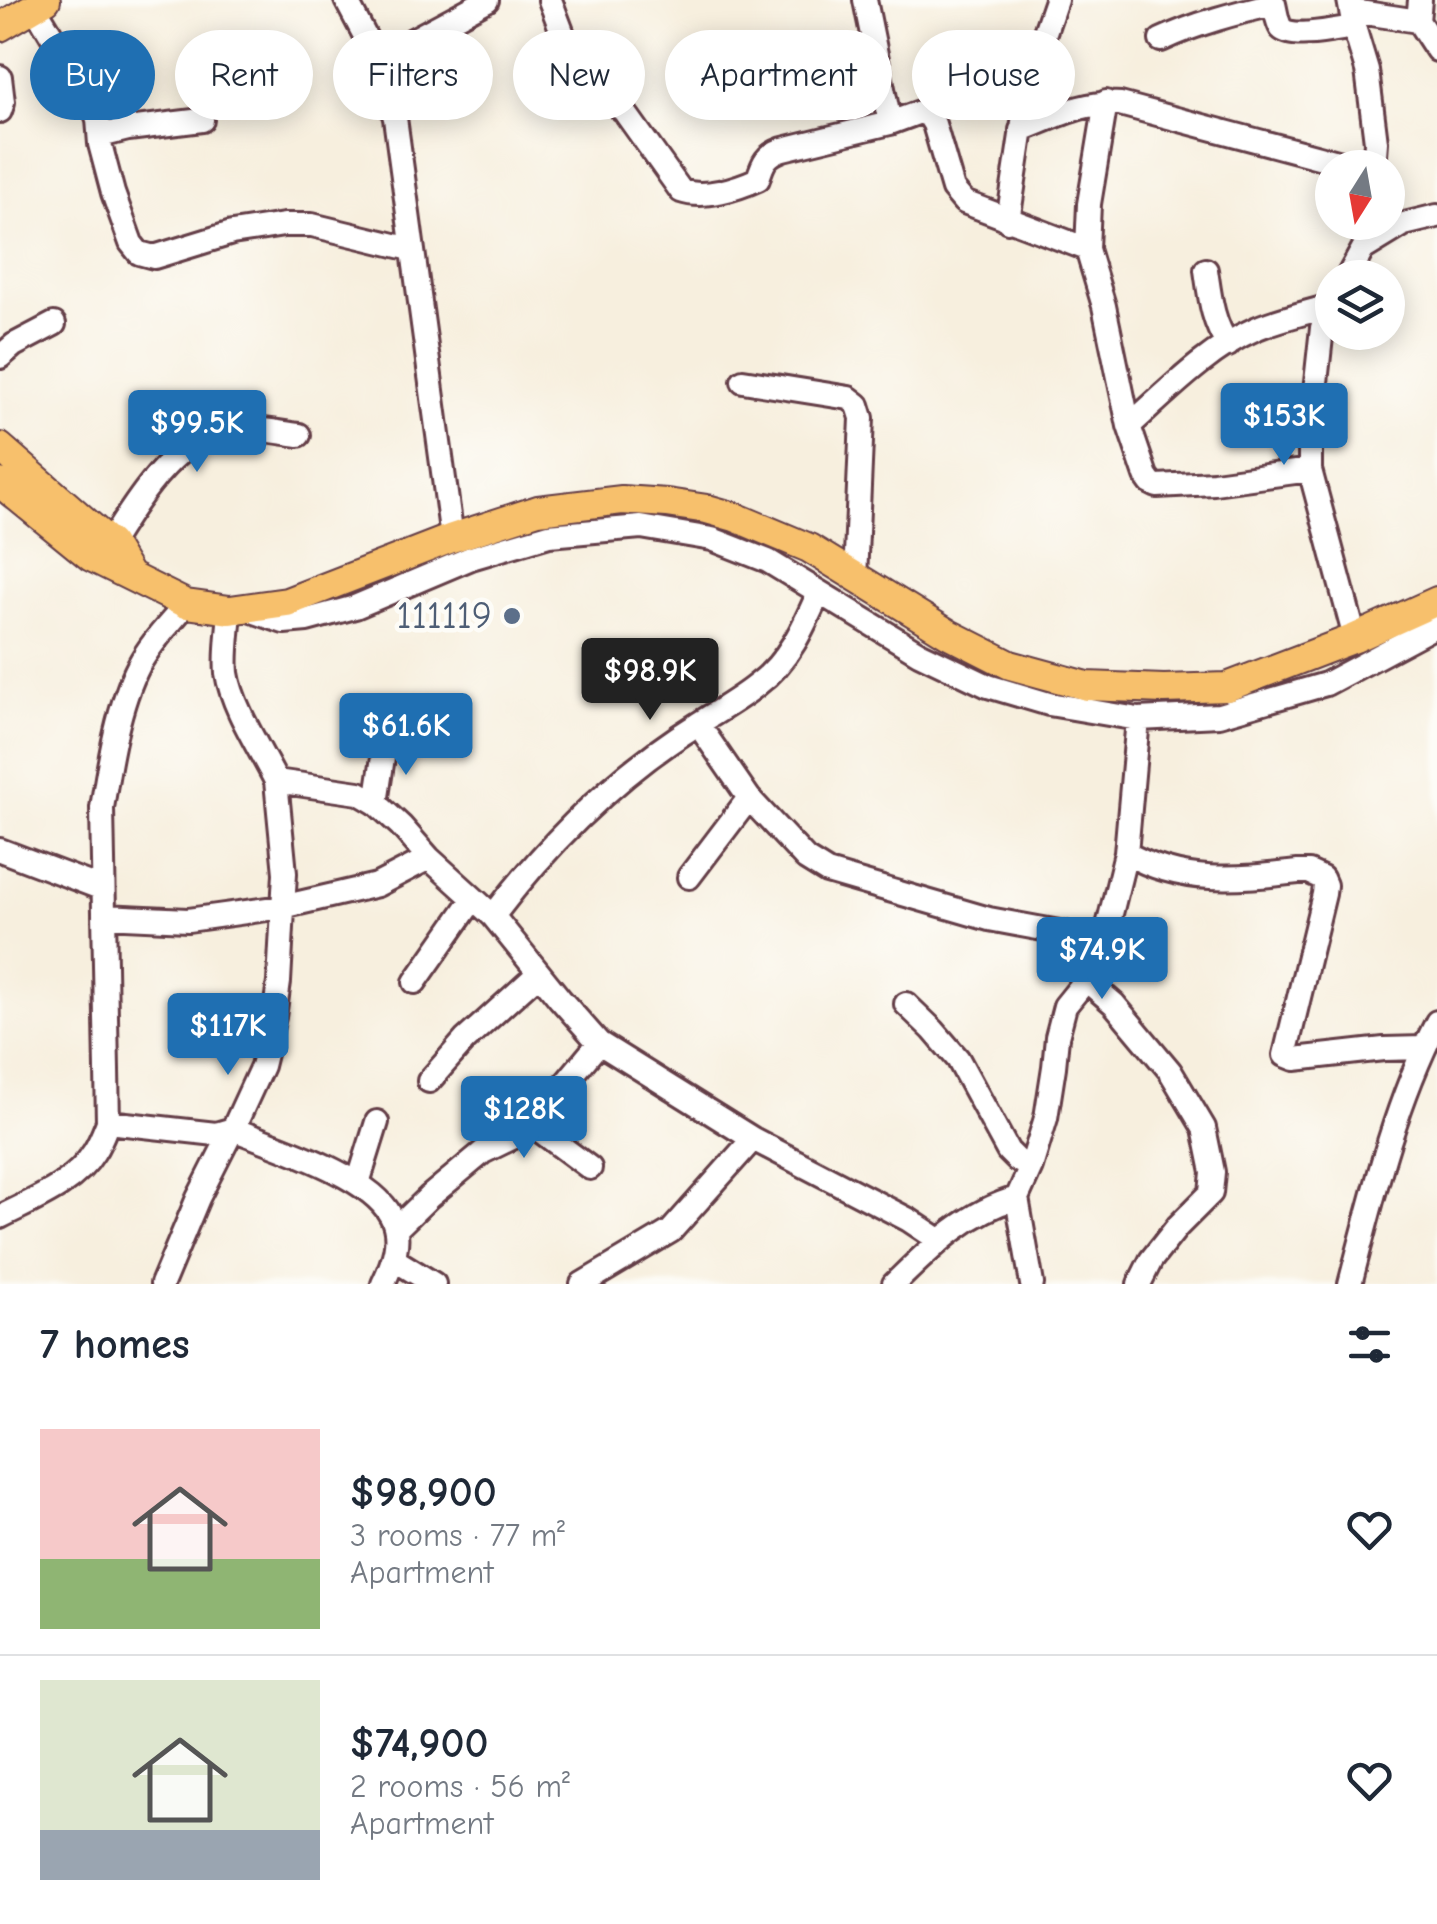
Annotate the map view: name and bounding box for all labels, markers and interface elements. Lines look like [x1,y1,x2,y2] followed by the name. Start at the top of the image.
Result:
[30,30,155,120] chip: Buy
[175,30,313,120] chip: Rent
[333,30,493,120] chip: Filters
[513,30,645,120] chip: New
[665,30,892,120] chip: Apartment
[912,30,1075,120] chip: House
[1315,150,1405,240] north arrow
[1315,150,1405,350] map controls
[1315,260,1405,350] button: layers
[1214,383,1354,468] pin: $153K
[116,390,278,475] pin: $99.5K
[1243,397,1325,434] text: $153K
[150,404,244,441] text: $99.5K
[397,594,492,638] place label: 111119
[501,605,523,627] marker: 111119
[569,638,731,723] pin: $98.9K
[604,652,696,689] text: $98.9K
[325,693,487,778] pin: $61.6K
[361,707,451,744] text: $61.6K
[1021,917,1183,1002] pin: $74.9K
[1059,931,1145,968] text: $74.9K
[158,993,298,1078] pin: $117K
[190,1007,266,1044] text: $117K
[454,1076,594,1161] pin: $128K
[483,1090,565,1127] text: $128K
[1342,1317,1397,1372] icon: filters
[40,1320,190,1369] text: 7 homes
[350,1468,497,1517] text: $98,900
[120,1469,240,1589] icon: home
[1342,1502,1397,1557] icon: heart
[350,1517,565,1554] text: 3 rooms · 77 m²
[350,1554,493,1591] text: Apartment
[350,1719,489,1768] text: $74,900
[120,1720,240,1840] icon: home
[1342,1753,1397,1808] icon: heart
[350,1768,570,1805] text: 2 rooms · 56 m²
[350,1805,493,1842] text: Apartment

